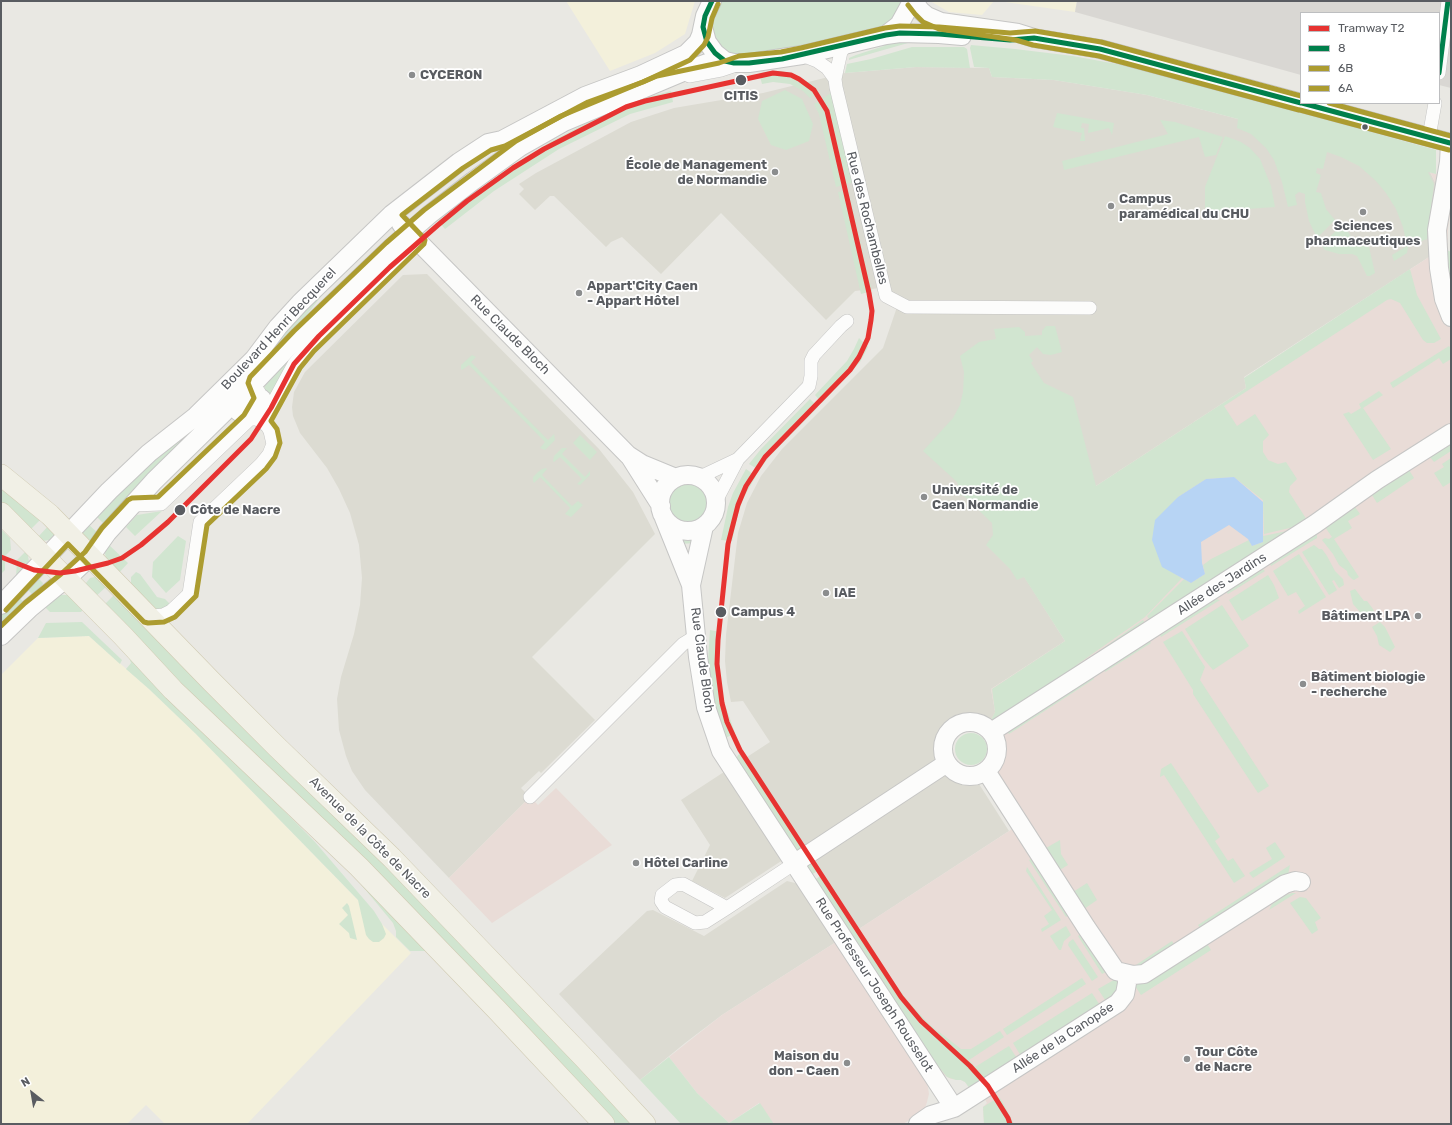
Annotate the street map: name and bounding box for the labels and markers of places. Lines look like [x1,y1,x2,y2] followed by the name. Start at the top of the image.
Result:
[420,67,482,83] place label: CYCERON
[407,70,417,80] marker: CYCERON
[734,73,748,87] marker: CITIS
[724,88,758,104] place label: CITIS
[1360,122,1370,132] unlabelled marker
[626,157,767,188] place label: École de Management de Normandie
[770,167,780,177] marker: École de Management de Normandie
[1119,191,1249,222] place label: Campus paramédical du CHU
[1106,201,1116,211] marker: Campus paramédical du CHU
[1358,207,1368,217] marker: Sciences pharmaceutiques
[1306,218,1420,249] place label: Sciences pharmaceutiques
[587,278,698,309] place label: Appart'City Caen - Appart Hôtel
[574,288,584,298] marker: Appart'City Caen - Appart Hôtel
[932,482,1038,513] place label: Université de Caen Normandie
[919,492,929,502] marker: Université de Caen Normandie
[190,502,281,518] place label: Côte de Nacre
[173,503,187,517] marker: Côte de Nacre
[834,585,856,601] place label: IAE
[821,588,831,598] marker: IAE
[731,604,795,620] place label: Campus 4
[714,605,728,619] marker: Campus 4
[1321,608,1410,624] place label: Bâtiment LPA
[1413,611,1423,621] marker: Bâtiment LPA
[1311,669,1426,700] place label: Bâtiment biologie - recherche
[1298,679,1308,689] marker: Bâtiment biologie - recherche
[644,855,728,871] place label: Hôtel Carline
[631,858,641,868] marker: Hôtel Carline
[1195,1044,1258,1075] place label: Tour Côte de Nacre
[769,1048,839,1079] place label: Maison du don – Caen
[1182,1054,1192,1064] marker: Tour Côte de Nacre
[842,1058,852,1068] marker: Maison du don – Caen

